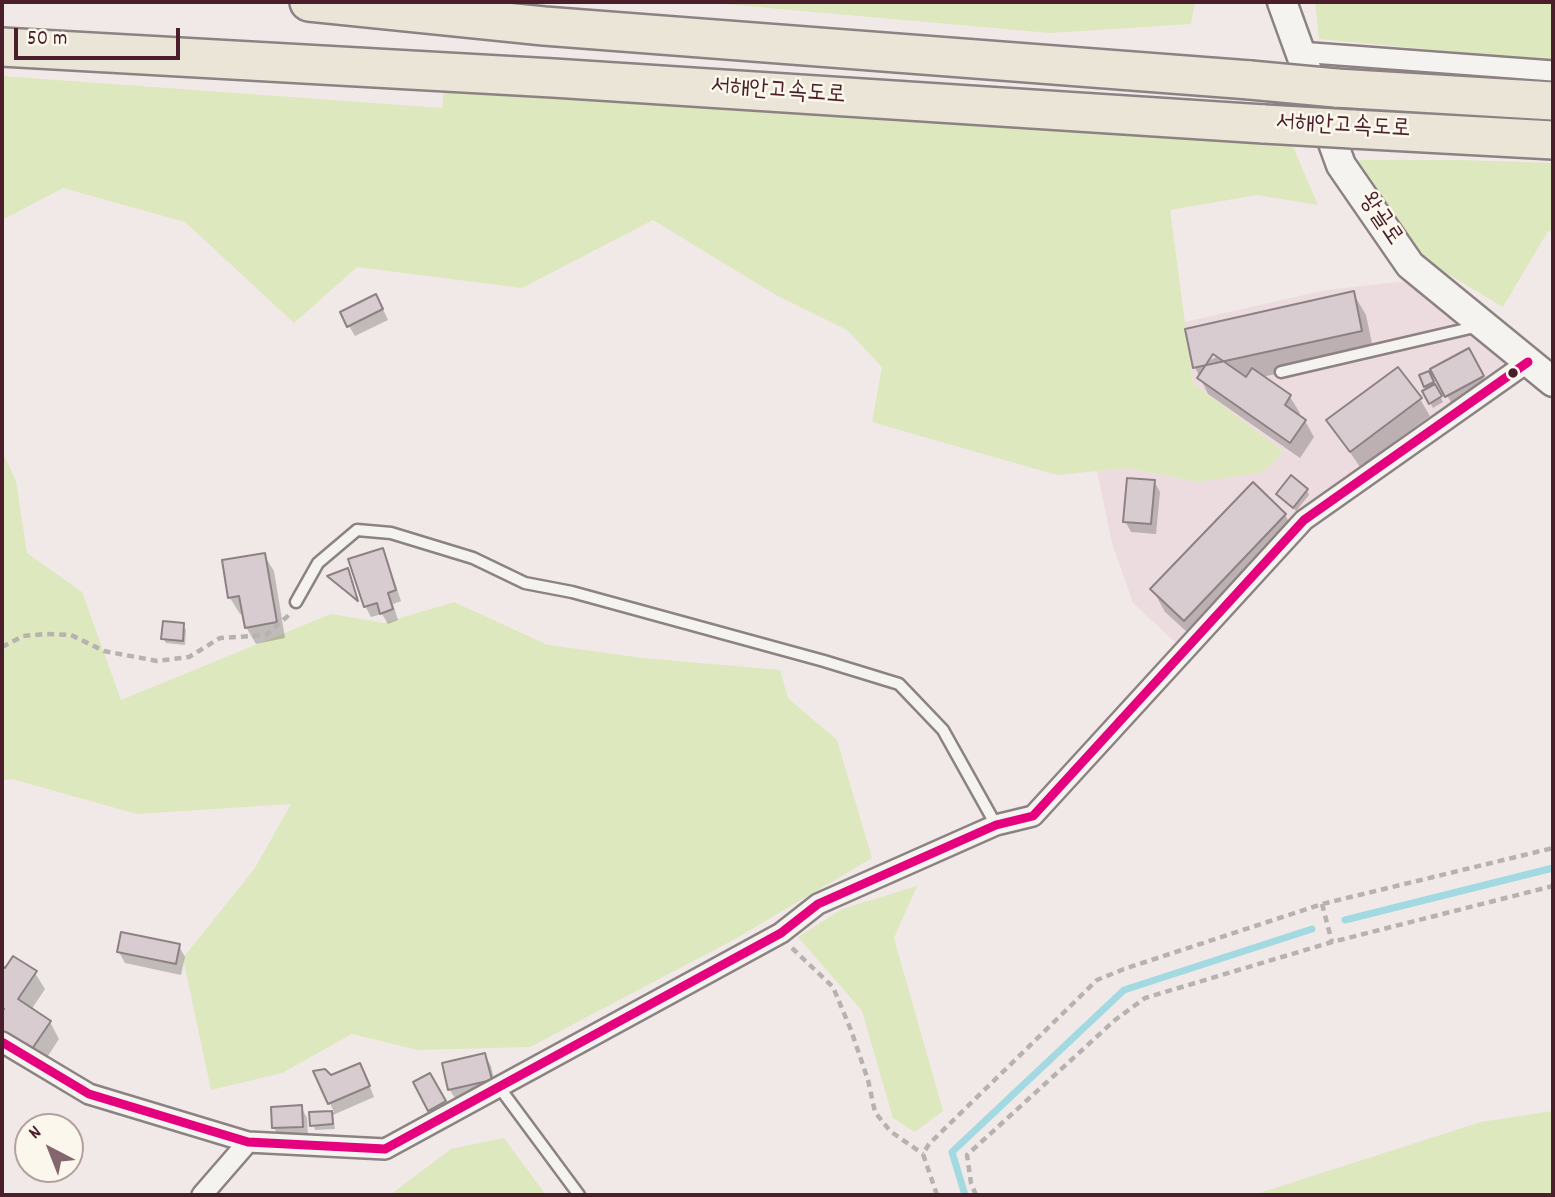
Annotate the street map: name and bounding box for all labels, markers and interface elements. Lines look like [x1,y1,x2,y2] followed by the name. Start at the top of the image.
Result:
[18,14,184,58] scale bar
[27,25,67,55] text: 50 m
[710,74,846,112] street label: 서해안고속도로
[1275,110,1411,146] street label: 서해안고속도로
[1351,188,1407,252] street label: 왕골로
[1506,366,1520,380] unlabelled marker
[14,1113,84,1183] north arrow
[23,1120,48,1147] text: N

